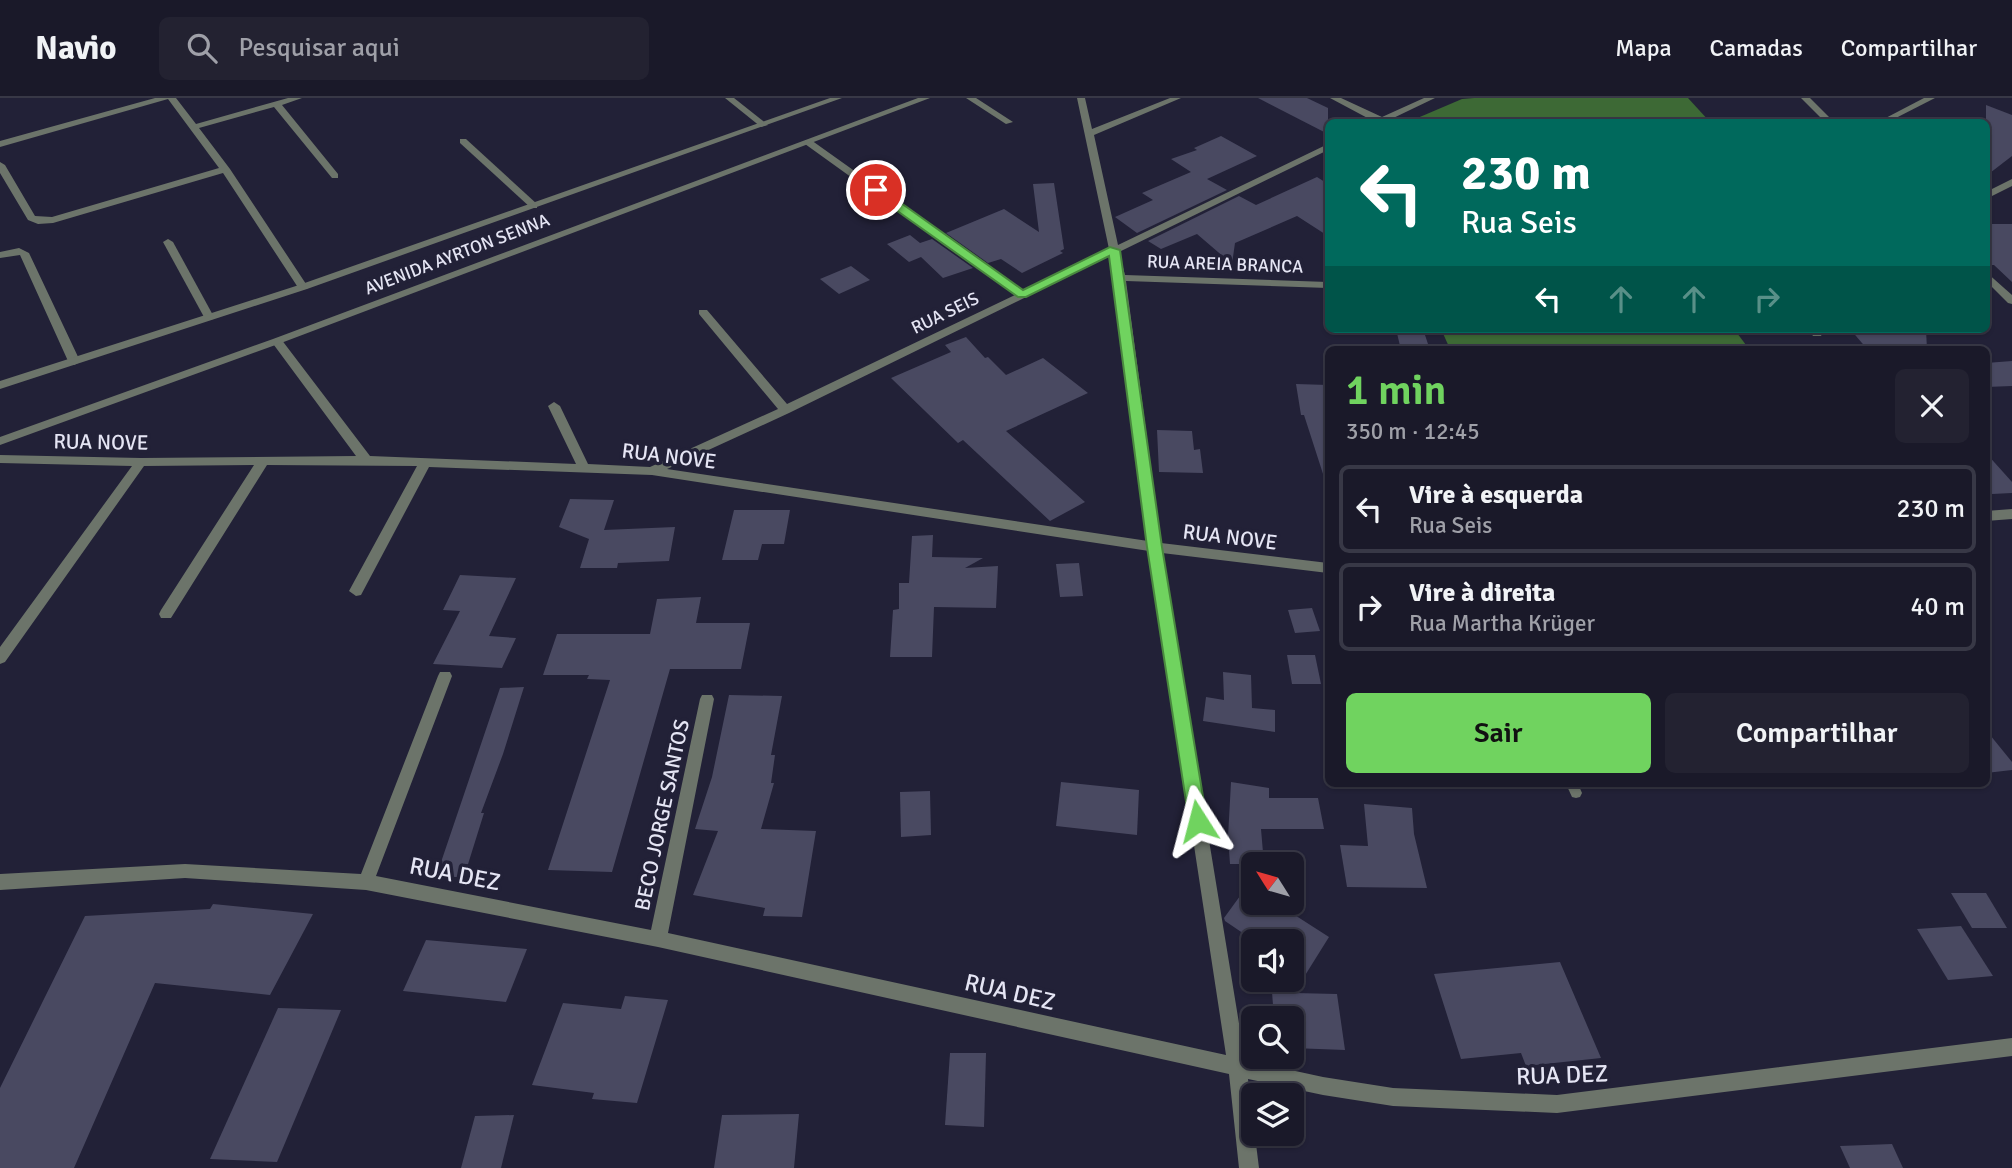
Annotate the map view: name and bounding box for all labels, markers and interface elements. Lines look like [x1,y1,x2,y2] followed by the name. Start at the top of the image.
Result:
[159,17,649,80] search box
[35,28,117,69] text: Navio
[183,29,221,67] icon: search
[239,32,400,64] text: Pesquisar aqui
[1615,33,1672,63] text: Mapa
[1710,33,1803,63] text: Camadas
[1841,33,1977,63] text: Compartilhar
[1461,143,1591,203] text: 230 m
[1346,147,1437,238] icon: left
[846,160,906,220] pin
[857,171,895,209] icon: arrive
[1461,203,1577,242] text: Rua Seis
[361,209,553,299] street label: AVENIDA AYRTON SENNA
[1147,250,1303,278] street label: RUA AREIA BRANCA
[1529,280,1567,318] icon: left
[1602,280,1640,318] icon: ahead
[1675,280,1713,318] icon: ahead
[1748,280,1786,318] icon: right
[908,287,982,339] street label: RUA SEIS
[1346,365,1447,416] text: 1 min
[1895,369,1969,443] button: close
[1346,417,1480,446] text: 350 m · 12:45
[53,428,149,456] street label: RUA NOVE
[620,437,718,475] street label: RUA NOVE
[1409,479,1583,511] text: Vire à esquerda
[1350,490,1388,528] icon: left
[1896,493,1965,525] text: 230 m
[1409,511,1492,540] text: Rua Seis
[1181,518,1279,556] street label: RUA NOVE
[1409,577,1555,609] text: Vire à direita
[1350,588,1388,626] icon: right
[1910,591,1965,623] text: 40 m
[1409,609,1595,638] text: Rua Martha Krüger
[1346,693,1651,773] button: Sair
[1665,693,1969,773] button: Compartilhar
[629,717,695,913] street label: BECO JORGE SANTOS
[1161,784,1235,858] position arrow
[407,850,503,898] street label: RUA DEZ
[1241,852,1304,915] north arrow
[1241,852,1304,1146] map controls
[1241,929,1304,992] button: sound
[962,967,1058,1017] street label: RUA DEZ
[1241,1006,1304,1069] button: search
[1515,1058,1609,1092] street label: RUA DEZ
[1241,1083,1304,1146] button: layers

